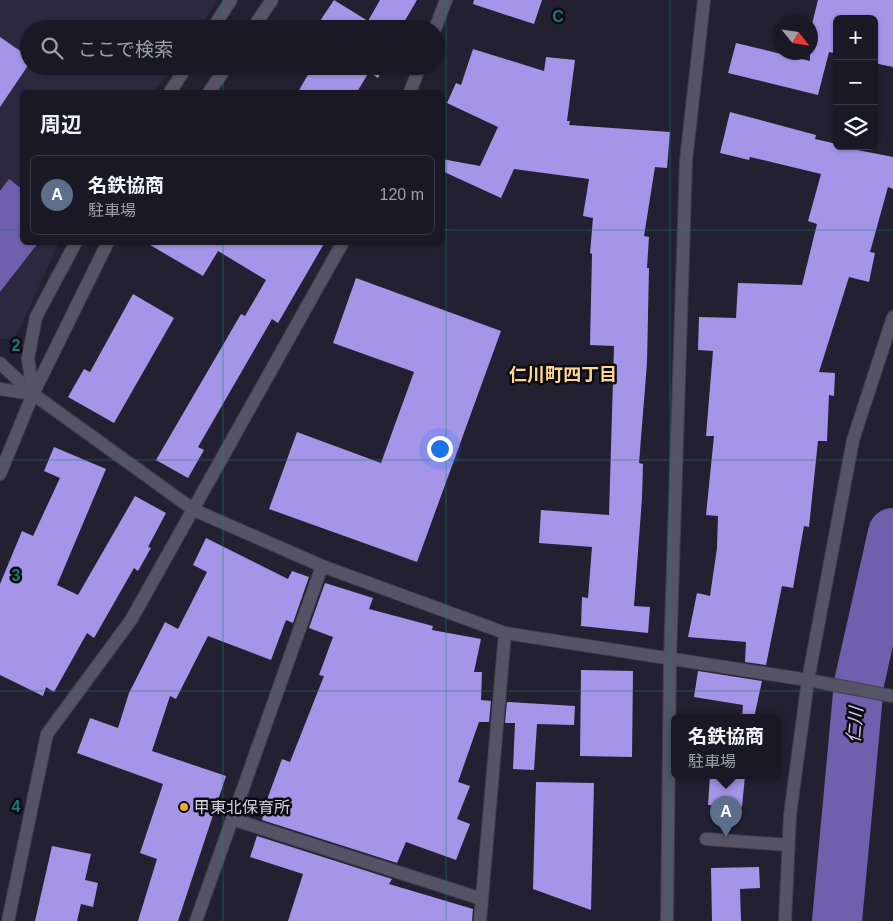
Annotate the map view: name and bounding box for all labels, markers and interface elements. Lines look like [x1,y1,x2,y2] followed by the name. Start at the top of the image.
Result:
[552,8,564,25] text: C
[773,15,818,60] north arrow
[833,15,878,150] map controls
[833,15,878,60] button: +
[20,20,445,75] search box
[38,34,66,62] icon: search
[78,39,173,60] text: ここで検索
[833,60,878,105] button: −
[833,105,878,150] button: layers
[40,113,82,136] text: 周辺
[88,175,164,196] text: 名鉄協商
[51,186,63,203] text: A
[380,186,424,203] text: 120 m
[88,202,136,219] text: 駐車場
[12,337,21,354] text: 2
[509,365,617,385] district label: 仁川町四丁目
[427,436,453,462] your location
[12,567,21,584] text: 3
[843,704,867,744] water label: 仁川
[671,714,781,779] popup
[688,726,764,747] text: 名鉄協商
[688,753,736,770] text: 駐車場
[710,796,742,837] pin: A
[12,798,21,815] text: 4
[194,799,290,816] place label: 甲東北保育所
[178,801,190,813] marker: 甲東北保育所

